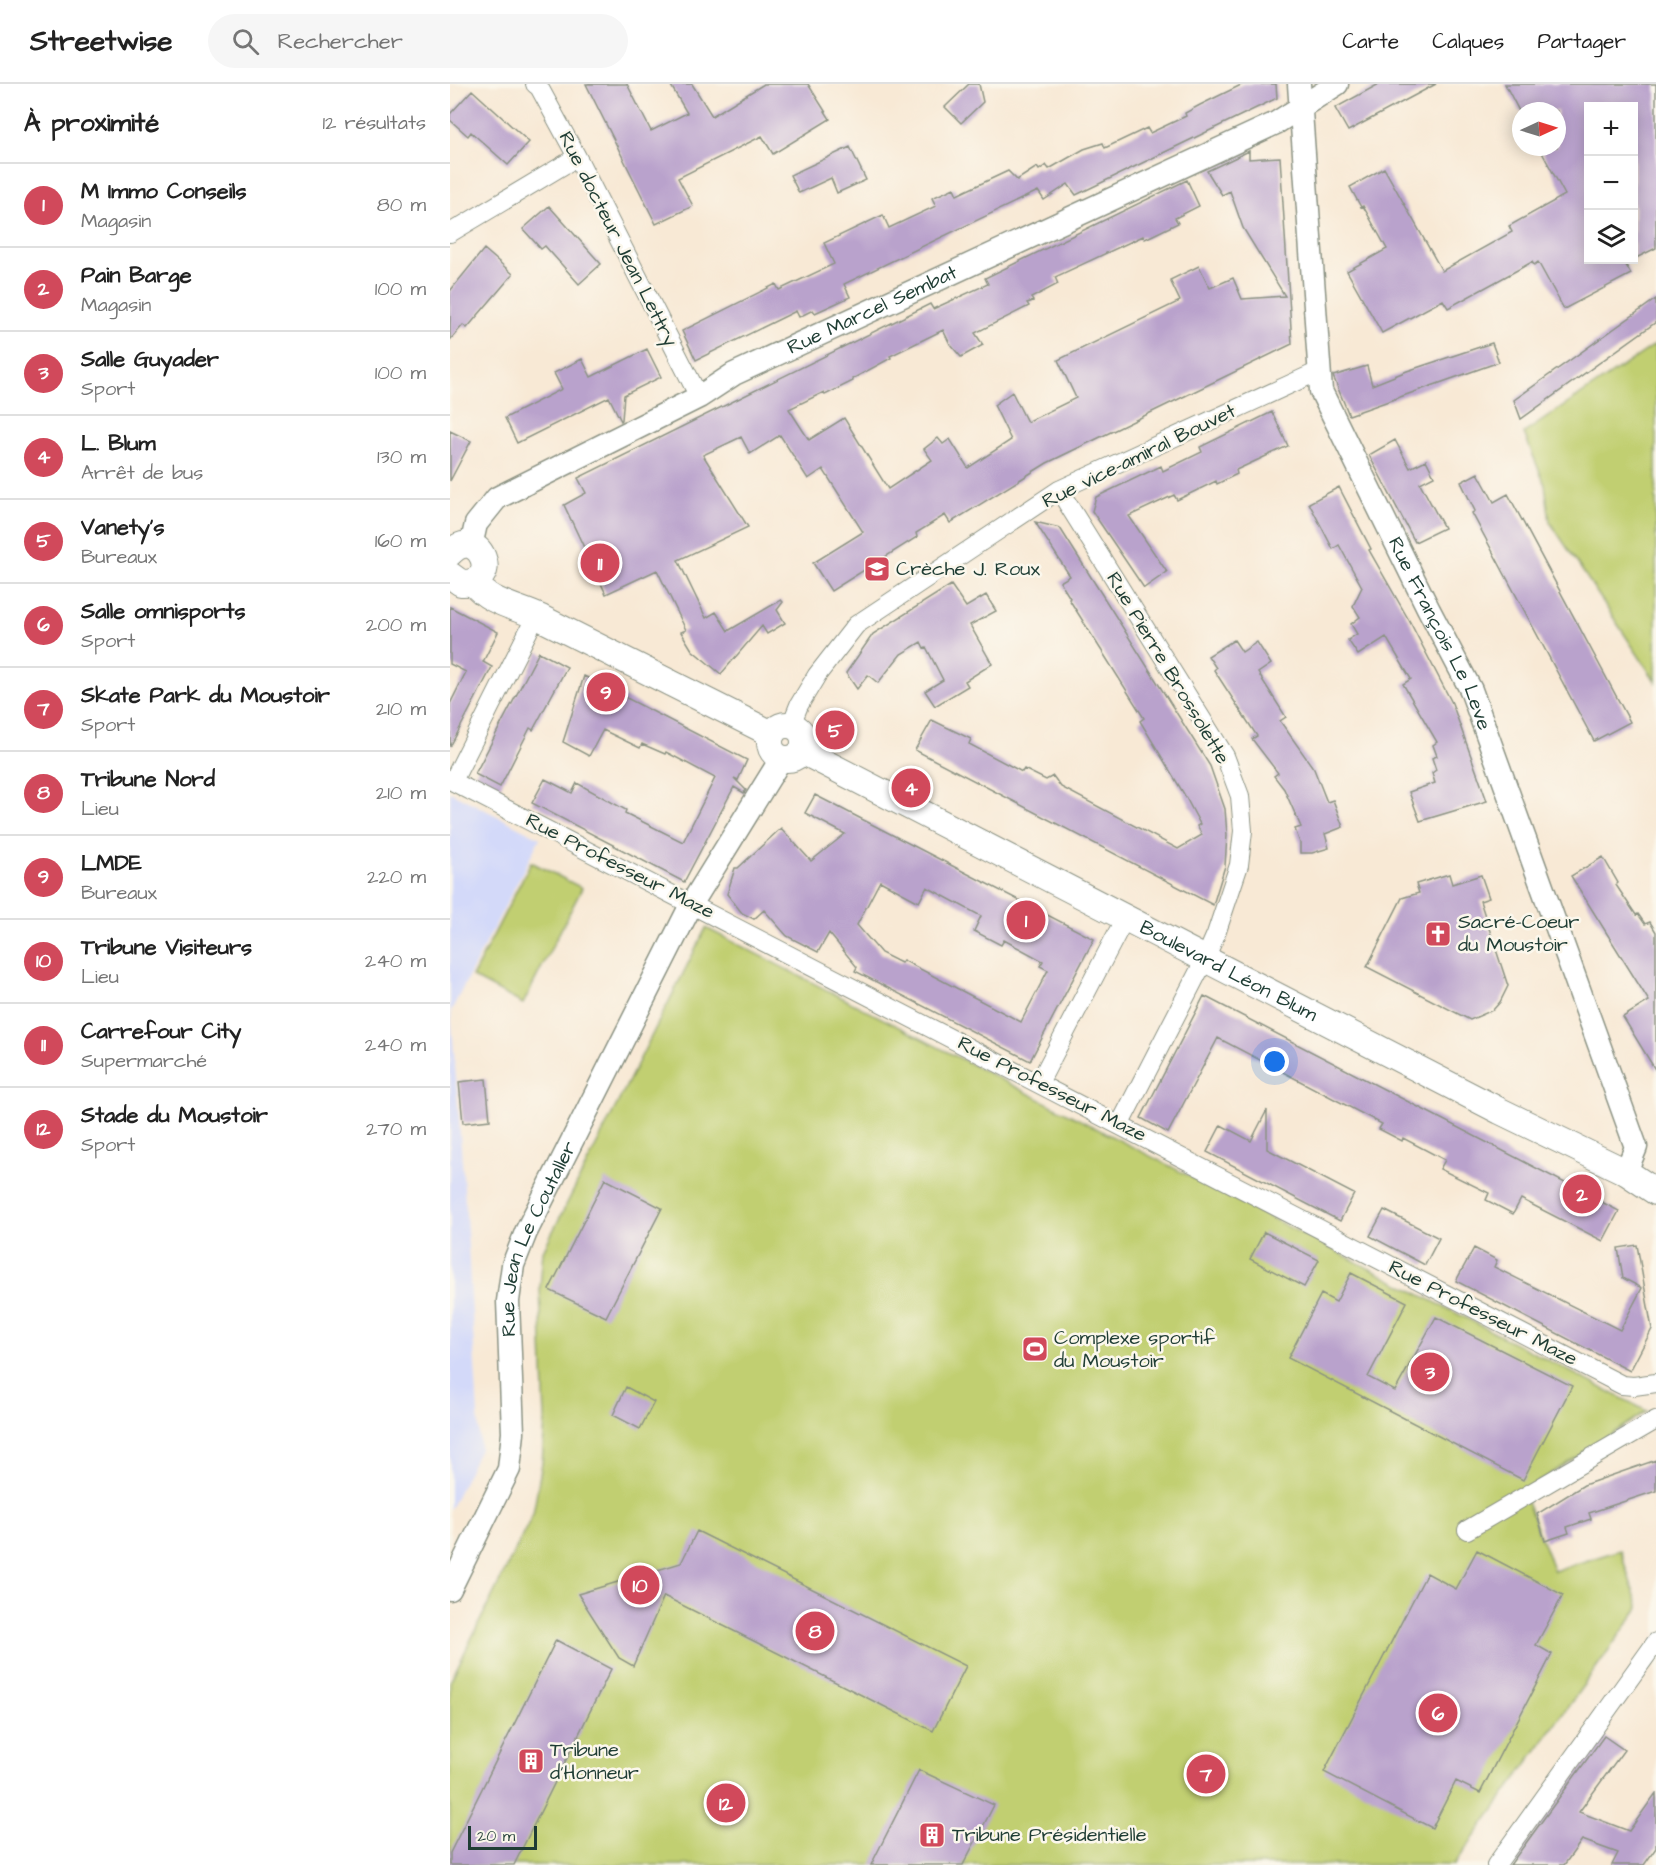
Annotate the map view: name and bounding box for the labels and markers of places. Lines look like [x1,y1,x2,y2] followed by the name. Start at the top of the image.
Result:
[580,540,620,586] pin: 11
[862,554,892,584] school or university icon: Crèche J. Roux
[896,555,1040,583] place label: Crèche J. Roux
[586,670,626,714] pin: 9
[816,708,854,752] pin: 5
[892,766,930,810] pin: 4
[1006,898,1046,942] pin: 1
[1458,908,1579,959] place label: Sacré-Coeur du Moustoir
[1423,919,1453,949] church icon: Sacré-Coeur du Moustoir
[1562,1172,1602,1216] pin: 2
[1054,1324,1215,1375] place label: Complexe sportif du Moustoir
[1020,1334,1050,1364] sports icon: Complexe sportif du Moustoir
[1410,1350,1450,1394] pin: 3
[620,1562,660,1608] pin: 10
[796,1608,835,1654] pin: 8
[1418,1690,1458,1736] pin: 6
[550,1736,639,1787] place label: Tribune d'Honneur
[516,1746,546,1776] building icon: Tribune d'Honneur
[1186,1752,1226,1796] pin: 7
[706,1780,746,1826] pin: 12
[917,1820,947,1850] building icon: Tribune Présidentielle
[952,1821,1147,1849] place label: Tribune Présidentielle

